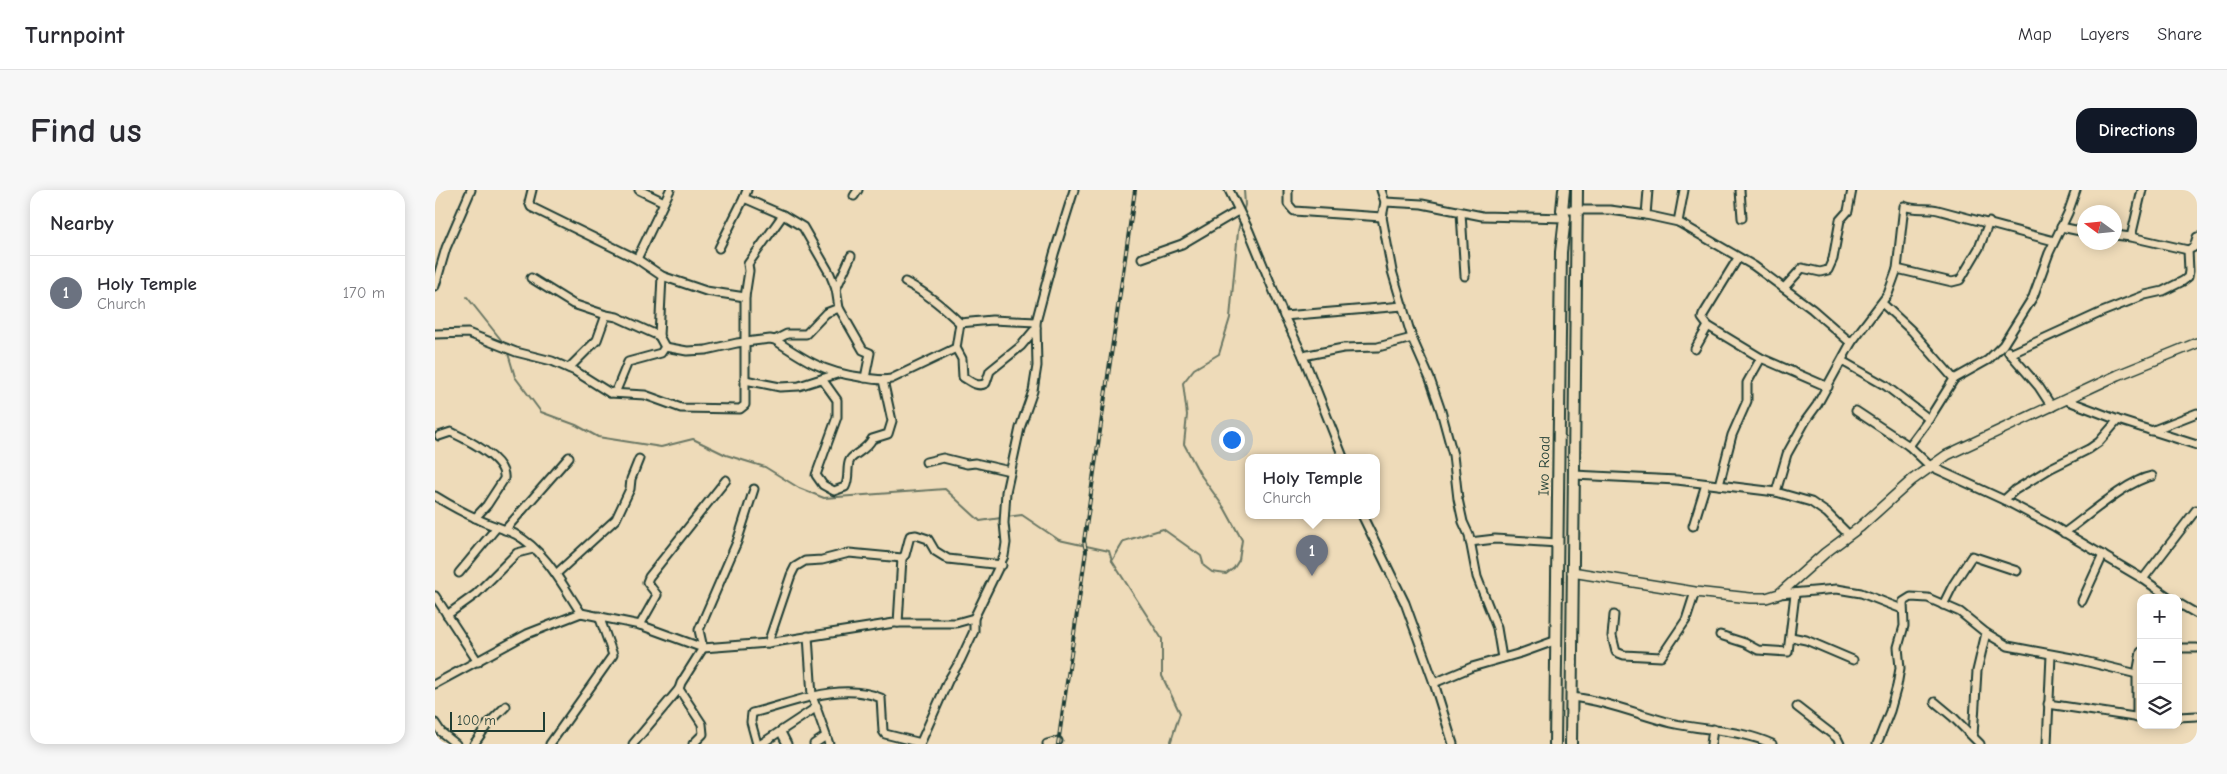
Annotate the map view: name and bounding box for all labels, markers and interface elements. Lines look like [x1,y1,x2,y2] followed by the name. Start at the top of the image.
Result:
[25,21,124,49] text: Turnpoint
[2018,24,2052,45] text: Map
[2080,24,2129,45] text: Layers
[2157,24,2202,45] text: Share
[2076,108,2197,153] button: Directions
[30,110,142,151] text: Find us
[2077,205,2122,250] north arrow
[50,211,114,235] text: Nearby
[97,273,197,295] text: Holy Temple
[63,284,69,302] text: 1
[343,284,385,302] text: 170 m
[97,295,146,313] text: Church
[1219,427,1245,453] your location
[1534,436,1554,496] street label: Iwo Road
[1245,454,1380,519] popup
[1263,467,1362,489] text: Holy Temple
[1263,489,1311,507] text: Church
[1296,535,1328,576] pin: 1
[2137,594,2182,729] map controls
[2137,594,2182,639] button: +
[2137,639,2182,684] button: −
[2137,684,2182,729] button: layers
[450,709,545,732] scale bar
[457,712,496,729] text: 100 m

